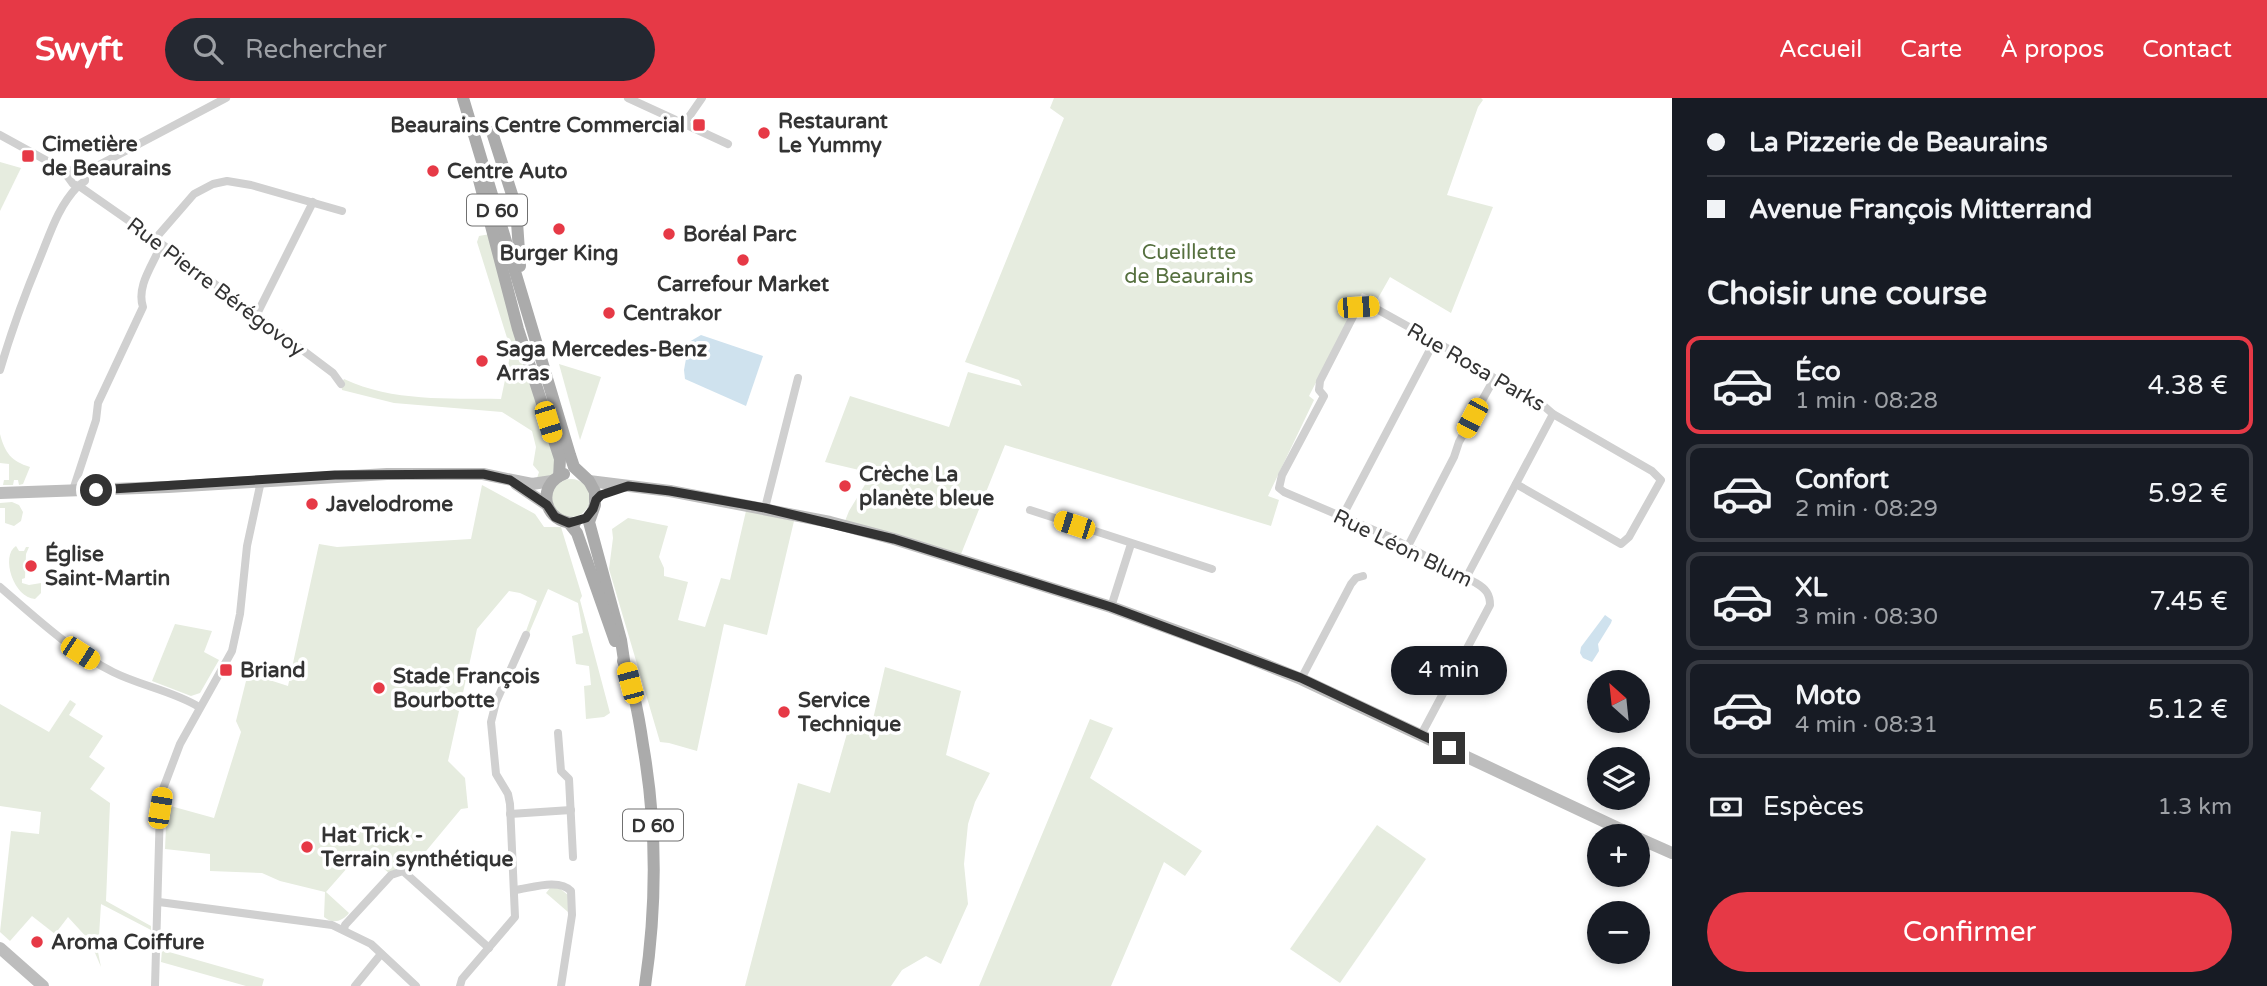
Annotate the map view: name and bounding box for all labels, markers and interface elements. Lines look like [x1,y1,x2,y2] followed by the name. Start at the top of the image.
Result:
[165,18,655,81] search box
[35,30,123,69] text: Swyft
[189,30,227,68] icon: search
[245,34,387,65] text: Rechercher
[1779,35,1862,64] text: Accueil
[1900,35,1962,64] text: Carte
[2000,35,2104,64] text: À propos
[2142,35,2232,64] text: Contact
[778,109,888,158] place label: Restaurant Le Yummy
[390,113,685,138] place label: Beaurains Centre Commercial
[691,117,707,133] marker: Beaurains Centre Commercial
[756,125,772,141] marker: Restaurant Le Yummy
[1749,127,2048,158] text: La Pizzerie de Beaurains
[42,132,171,181] place label: Cimetière de Beaurains
[20,148,36,164] marker: Cimetière de Beaurains
[447,159,568,184] place label: Centre Auto
[425,163,441,179] marker: Centre Auto
[467,194,527,226] road number: D 60
[1749,194,2092,225] text: Avenue François Mitterrand
[122,212,309,362] street label: Rue Pierre Bérégovoy
[551,221,567,237] marker: Burger King
[683,222,797,247] place label: Boréal Parc
[661,226,677,242] marker: Boréal Parc
[1124,240,1254,289] park label: Cueillette de Beaurains
[500,241,618,266] place label: Burger King
[735,252,751,268] marker: Carrefour Market
[657,272,829,297] place label: Carrefour Market
[1707,275,1987,313] text: Choisir une course
[1337,295,1380,319] car
[623,301,723,326] place label: Centrakor
[601,305,617,321] marker: Centrakor
[1402,318,1549,417] street label: Rue Rosa Parks
[496,337,708,386] place label: Saga Mercedes-Benz Arras
[474,353,490,369] marker: Saga Mercedes-Benz Arras
[1711,354,1774,417] icon: car
[1795,356,1841,387] text: Éco
[2148,370,2228,401] text: 4.38 €
[1795,387,1938,415] text: 1 min · 08:28
[1453,395,1492,441] car
[532,399,565,445] car
[859,462,994,511] place label: Crèche La planète bleue
[1711,462,1774,525] icon: car
[1795,464,1889,495] text: Confort
[80,474,112,506] route start
[837,478,853,494] marker: Crèche La planète bleue
[2148,478,2228,509] text: 5.92 €
[325,492,453,517] place label: Javelodrome
[1795,495,1938,523] text: 2 min · 08:29
[304,496,320,512] marker: Javelodrome
[1329,504,1476,593] street label: Rue Léon Blum
[1051,509,1098,541] car
[45,541,170,591] place label: Église Saint-Martin
[23,558,39,574] marker: Église Saint-Martin
[1711,570,1774,633] icon: car
[1795,572,1827,603] text: XL
[2150,586,2228,617] text: 7.45 €
[1795,603,1938,631] text: 3 min · 08:30
[57,633,104,673] car
[1391,646,1507,696] callout: 4 min
[1418,656,1480,684] text: 4 min
[240,658,306,683] place label: Briand
[615,660,646,706] car
[218,662,234,678] marker: Briand
[393,664,540,713] place label: Stade François Bourbotte
[1587,670,1650,733] north arrow
[1587,670,1650,964] map controls
[1711,678,1774,741] icon: car
[371,680,387,696] marker: Stade François Bourbotte
[1795,680,1861,711] text: Moto
[797,688,901,737] place label: Service Technique
[2148,694,2228,725] text: 5.12 €
[776,704,792,720] marker: Service Technique
[1795,711,1938,739] text: 4 min · 08:31
[1433,732,1465,764] route end
[1587,747,1650,810] button: layers
[147,786,174,830] car
[1707,788,1745,826] icon: cash
[1763,791,1864,822] text: Espèces
[2158,793,2232,821] text: 1.3 km
[623,810,683,840] road number: D 60
[320,823,513,872] place label: Hat Trick - Terrain synthétique
[1587,824,1650,887] button: +
[299,839,315,855] marker: Hat Trick - Terrain synthétique
[1707,892,2232,972] button: Confirmer
[1587,901,1650,964] button: −
[51,930,205,955] place label: Aroma Coiffure
[29,934,45,950] marker: Aroma Coiffure

